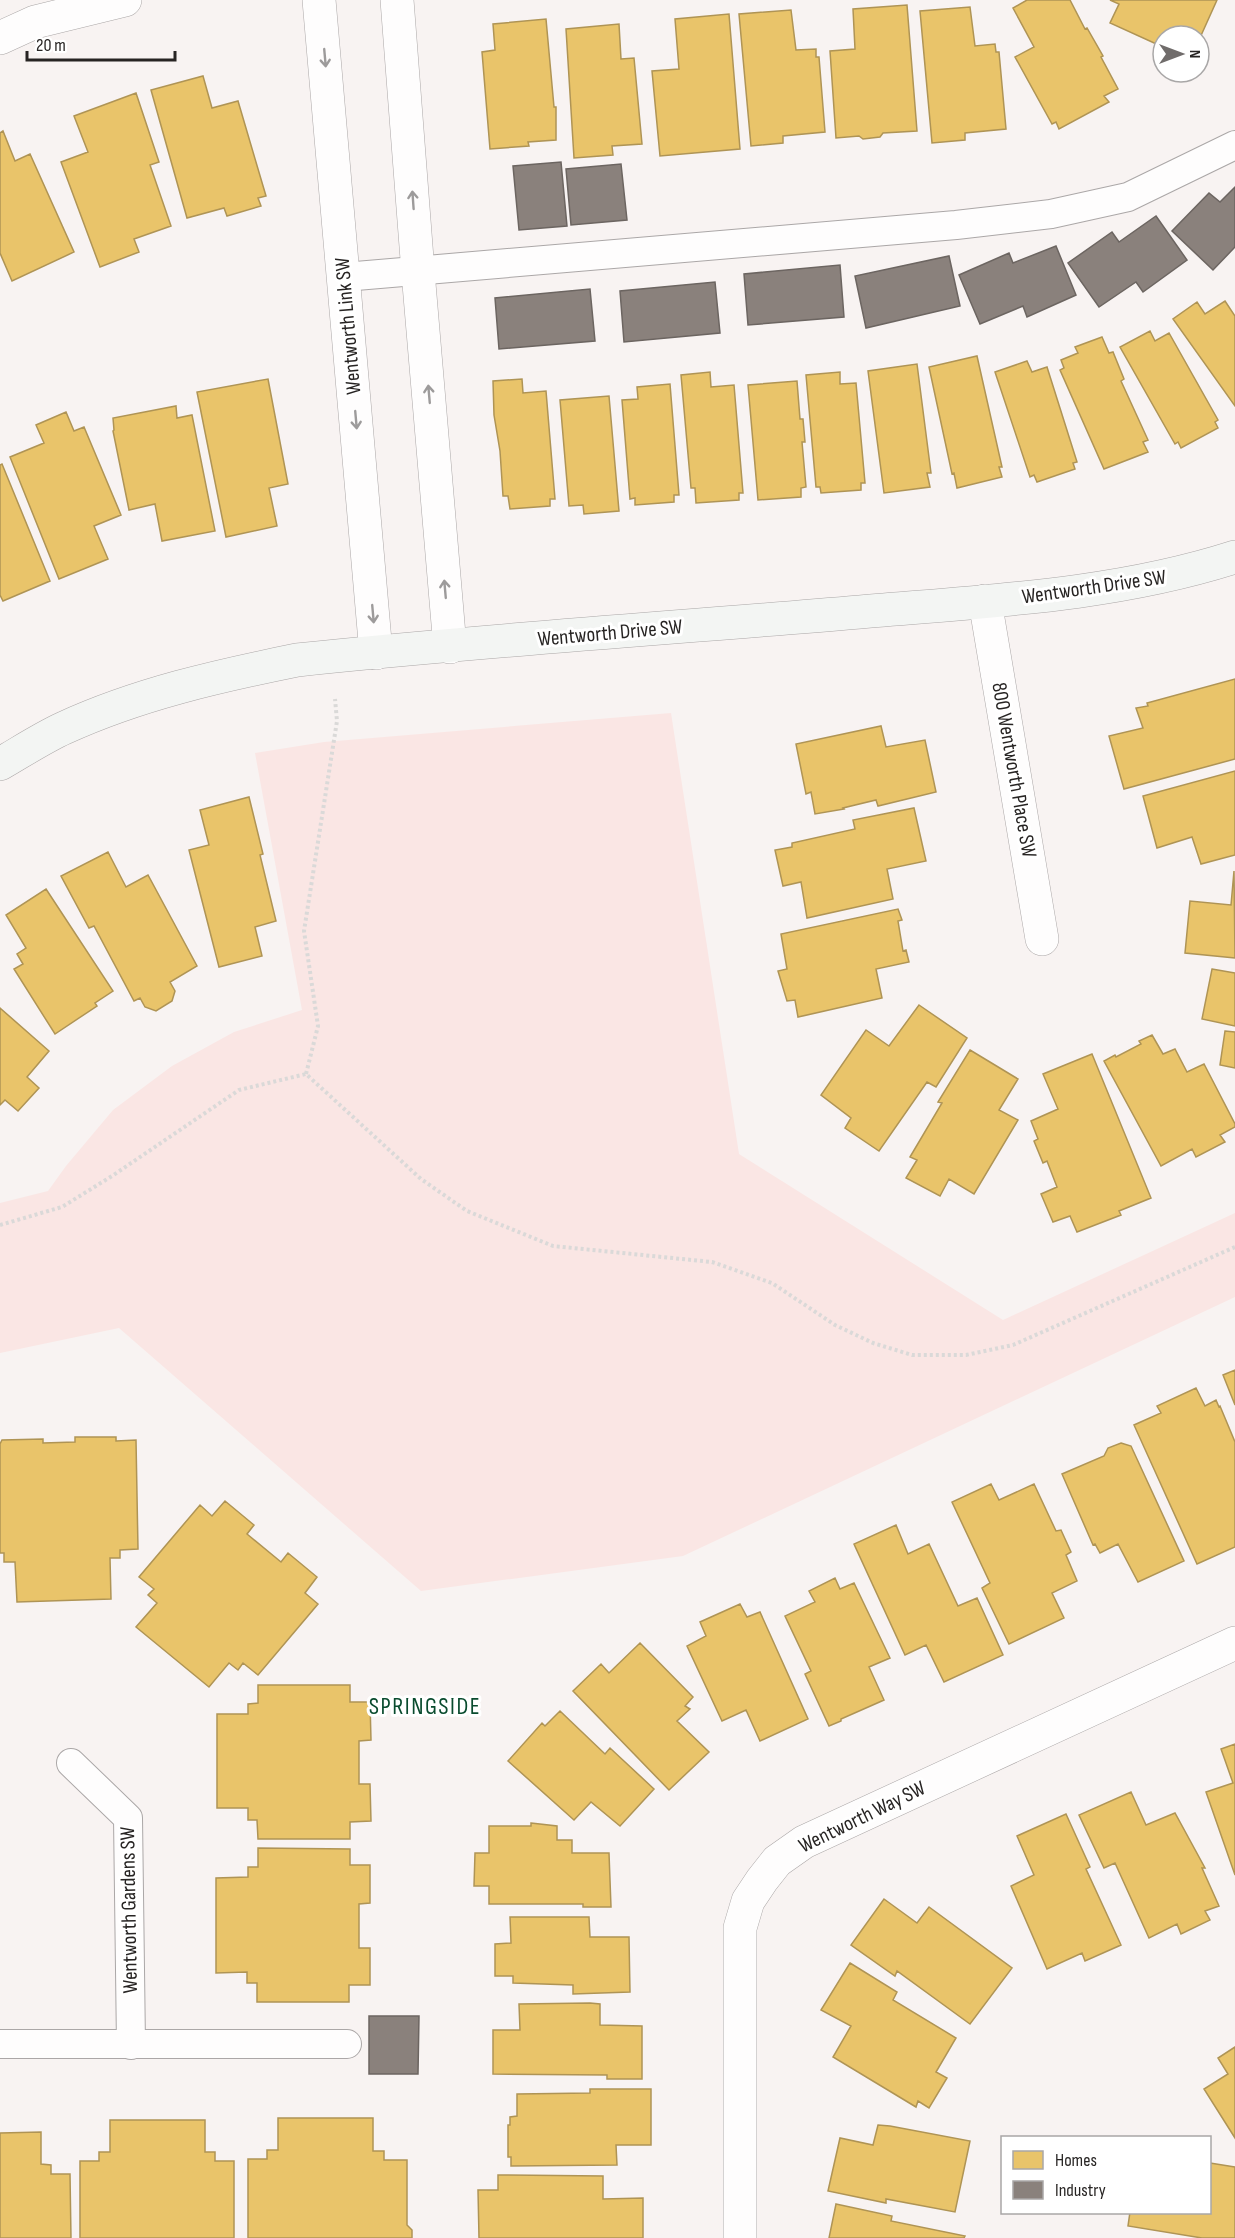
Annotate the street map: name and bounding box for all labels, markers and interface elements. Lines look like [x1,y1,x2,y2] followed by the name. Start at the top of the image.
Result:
[27,24,176,62] scale bar
[1151,24,1211,84] north arrow
[36,35,66,56] text: 20 m
[319,48,330,68] one-way arrow
[1185,50,1204,58] text: N
[407,191,418,210] one-way arrow
[330,256,366,396] street label: Wentworth Link SW
[423,385,434,405] one-way arrow
[351,409,362,429] one-way arrow
[1020,564,1168,609] street label: Wentworth Drive SW
[440,579,451,599] one-way arrow
[368,604,379,624] one-way arrow
[536,614,684,652] street label: Wentworth Drive SW
[986,680,1042,860] street label: 800 Wentworth Place SW
[369,1692,481,1721] district label: SPRINGSIDE
[795,1775,930,1858] street label: Wentworth Way SW
[115,1826,143,1994] street label: Wentworth Gardens SW
[1001,2136,1211,2214] legend
[1055,2150,1097,2171] text: Homes
[1055,2180,1106,2201] text: Industry

